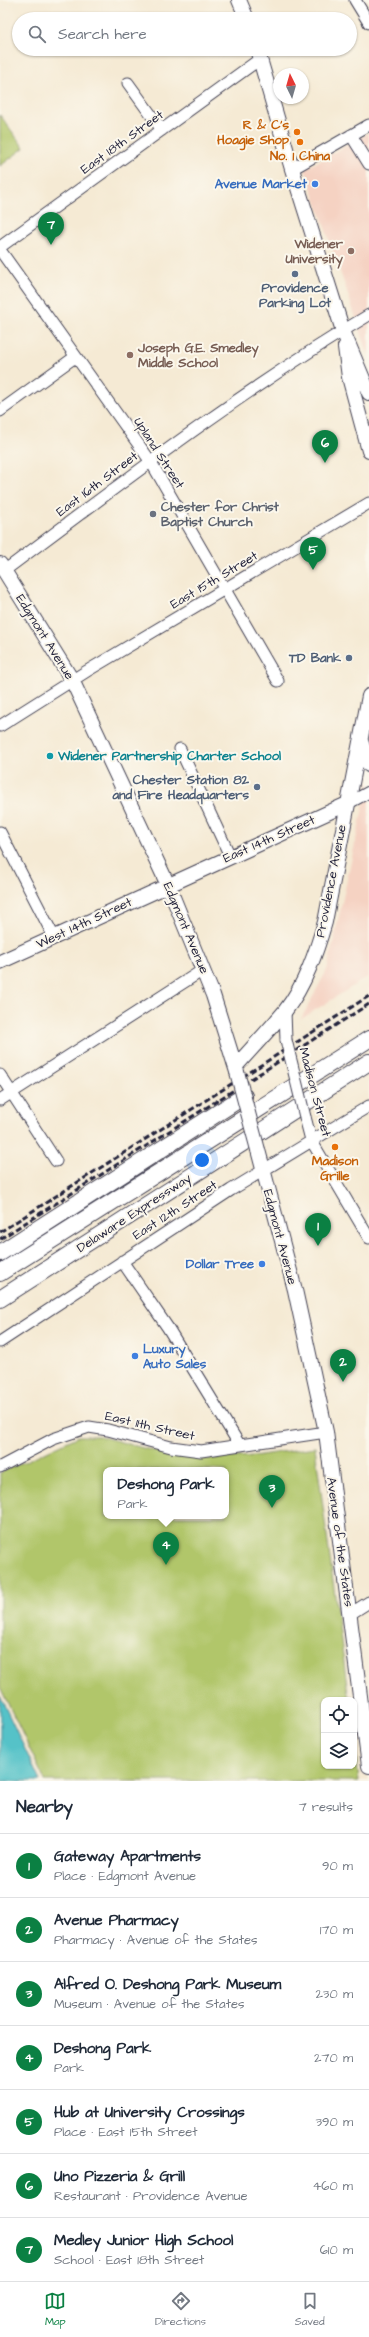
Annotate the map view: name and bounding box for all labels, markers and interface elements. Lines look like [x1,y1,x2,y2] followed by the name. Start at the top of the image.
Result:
[12,12,357,56] search box
[26,23,48,45] icon: search
[58,24,147,45] text: Search here
[273,68,309,104] north arrow
[77,105,168,178] street label: East 18th Street
[217,116,290,151] place label: R & C's Hoagie Shop
[292,127,302,137] marker: R & C's Hoagie Shop
[295,137,305,147] marker: No. 1 China
[270,147,330,165] place label: No. 1 China
[215,175,308,193] place label: Avenue Market
[310,179,320,189] marker: Avenue Market
[38,212,64,245] pin: 7
[284,235,344,269] place label: Widener University
[346,246,356,256] marker: Widener University
[290,269,300,279] marker: Providence Parking Lot
[259,279,332,314] place label: Providence Parking Lot
[137,339,259,372] place label: Joseph G.E. Smedley Middle School
[125,350,135,360] marker: Joseph G.E. Smedley Middle School
[129,414,189,493] street label: Upland Street
[312,430,338,463] pin: 6
[52,447,142,521] street label: East 16th Street
[161,498,280,532] place label: Chester for Christ Baptist Church
[148,509,158,519] marker: Chester for Christ Baptist Church
[300,537,326,570] pin: 5
[167,546,262,613] street label: East 15th Street
[11,591,79,684] street label: Edgmont Avenue
[288,649,342,667] place label: TD Bank
[344,653,354,663] marker: TD Bank
[57,747,281,766] place label: Widener Partnership Charter School
[45,751,55,761] marker: Widener Partnership Charter School
[111,771,250,805] place label: Chester Station 82 and Fire Headquarters
[252,782,262,792] marker: Chester Station 82 and Fire Headquarters
[220,810,318,867] street label: East 14th Street
[311,823,351,939] street label: Providence Avenue
[158,880,213,977] street label: Edgmont Avenue
[33,893,135,953] street label: West 14th Street
[294,1045,336,1139] street label: Madison Street
[330,1142,340,1152] marker: Madison Grille
[192,1150,212,1170] your location
[312,1152,359,1185] place label: Madison Grille
[73,1169,195,1258] street label: Delaware Expressway
[129,1176,221,1244] street label: East 12th Street
[258,1187,301,1287] street label: Edgmont Avenue
[305,1213,331,1246] pin: 1
[186,1255,254,1273] place label: Dollar Tree
[257,1259,267,1269] marker: Dollar Tree
[143,1340,207,1373] place label: Luxury Auto Sales
[330,1349,356,1382] pin: 2
[130,1351,140,1361] marker: Luxury Auto Sales
[103,1407,197,1445] street label: East 11th Street
[103,1467,229,1519] popup
[117,1474,215,1495] text: Deshong Park
[259,1475,285,1508] pin: 3
[322,1476,358,1608] street label: Avenue of the States
[117,1495,147,1513] text: Park
[153,1532,179,1565] pin: 4
[321,1697,357,1769] map controls
[321,1697,357,1733] button: locate
[321,1733,357,1769] button: layers
[16,1795,73,1819] text: Nearby
[299,1798,353,1816] text: 7 results
[54,1846,201,1867] text: Gateway Apartments
[28,1857,30,1875] text: 1
[322,1857,353,1875] text: 90 m
[54,1867,196,1885] text: Place · Edgmont Avenue
[54,1910,179,1931] text: Avenue Pharmacy
[25,1921,33,1939] text: 2
[320,1921,353,1939] text: 170 m
[54,1931,258,1949] text: Pharmacy · Avenue of the States
[54,1974,281,1995] text: Alfred O. Deshong Park Museum
[26,1985,32,2003] text: 3
[315,1985,353,2003] text: 230 m
[54,1995,245,2013] text: Museum · Avenue of the States
[54,2038,151,2059] text: Deshong Park
[25,2049,33,2067] text: 4
[314,2049,353,2067] text: 270 m
[54,2059,84,2077] text: Park
[54,2102,245,2123] text: Hub at University Crossings
[24,2113,34,2131] text: 5
[315,2113,353,2131] text: 390 m
[54,2123,198,2141] text: Place · East 15th Street
[54,2166,185,2187] text: Uno Pizzeria & Grill
[25,2177,33,2195] text: 6
[312,2177,353,2195] text: 460 m
[54,2187,247,2205] text: Restaurant · Providence Avenue
[54,2230,233,2251] text: Medley Junior High School
[25,2241,33,2259] text: 7
[320,2241,353,2259] text: 610 m
[54,2251,204,2269] text: School · East 18th Street
[44,2290,66,2329] tab: Map
[155,2290,206,2329] tab: Directions
[295,2290,325,2329] tab: Saved

